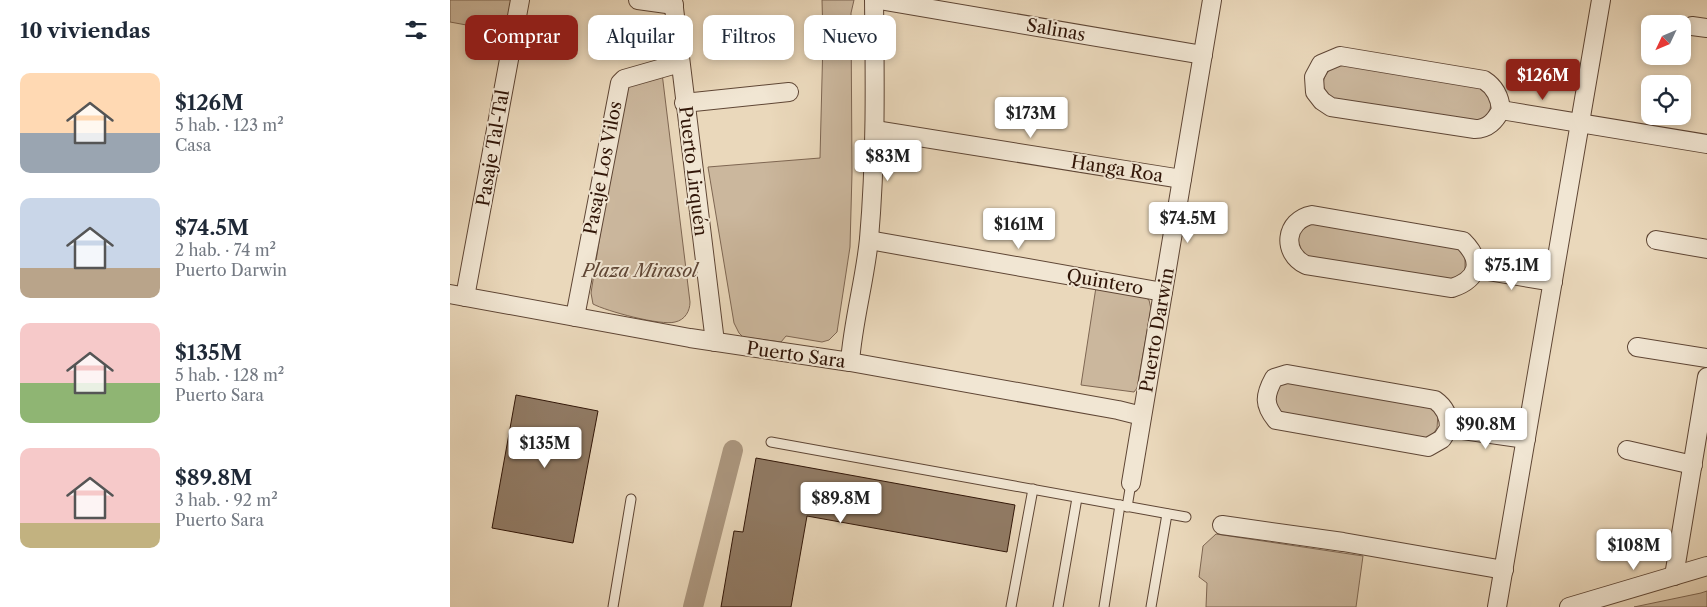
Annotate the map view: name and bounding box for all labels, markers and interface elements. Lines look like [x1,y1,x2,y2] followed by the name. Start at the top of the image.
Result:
[1025,14,1087,46] street label: Salinas
[465,15,578,60] chip: Comprar
[588,15,693,60] chip: Alquilar
[703,15,794,60] chip: Filtros
[804,15,896,60] chip: Nuevo
[1641,15,1691,65] north arrow
[1641,15,1691,125] map controls
[402,16,430,44] icon: filters
[20,18,151,43] text: 10 viviendas
[1508,58,1578,101] pin: $126M
[1517,65,1569,85] text: $126M
[1641,75,1691,125] button: locate
[472,88,514,208] street label: Pasaje Tal-Tal
[175,90,243,115] text: $126M
[60,93,120,153] icon: home
[996,96,1066,139] pin: $173M
[579,99,627,237] street label: Pasaje Los Vilos
[1006,103,1056,123] text: $173M
[674,105,712,237] street label: Puerto Lirquén
[175,115,284,135] text: 5 hab. · 123 m²
[175,135,211,155] text: Casa
[858,140,918,182] pin: $83M
[866,146,910,166] text: $83M
[1069,151,1165,187] street label: Hanga Roa
[1147,202,1229,244] pin: $74.5M
[984,208,1054,250] pin: $161M
[1160,208,1216,228] text: $74.5M
[994,214,1044,234] text: $161M
[175,215,249,240] text: $74.5M
[60,218,120,278] icon: home
[175,240,276,260] text: 2 hab. · 74 m²
[1471,248,1553,291] pin: $75.1M
[1485,255,1539,275] text: $75.1M
[175,260,287,280] text: Puerto Darwin
[580,260,700,282] park label: Plaza Mirasol
[1065,264,1145,300] street label: Quintero
[1135,266,1179,394] street label: Puerto Darwin
[745,337,848,373] street label: Puerto Sara
[175,340,242,365] text: $135M
[60,343,120,403] icon: home
[175,365,284,385] text: 5 hab. · 128 m²
[175,385,264,405] text: Puerto Sara
[1445,408,1527,450] pin: $90.8M
[1456,414,1516,434] text: $90.8M
[510,426,580,469] pin: $135M
[520,433,571,453] text: $135M
[175,465,252,490] text: $89.8M
[60,468,120,528] icon: home
[800,482,882,524] pin: $89.8M
[812,488,870,508] text: $89.8M
[175,490,278,510] text: 3 hab. · 92 m²
[175,510,264,530] text: Puerto Sara
[1599,528,1669,571] pin: $108M
[1607,535,1661,555] text: $108M

